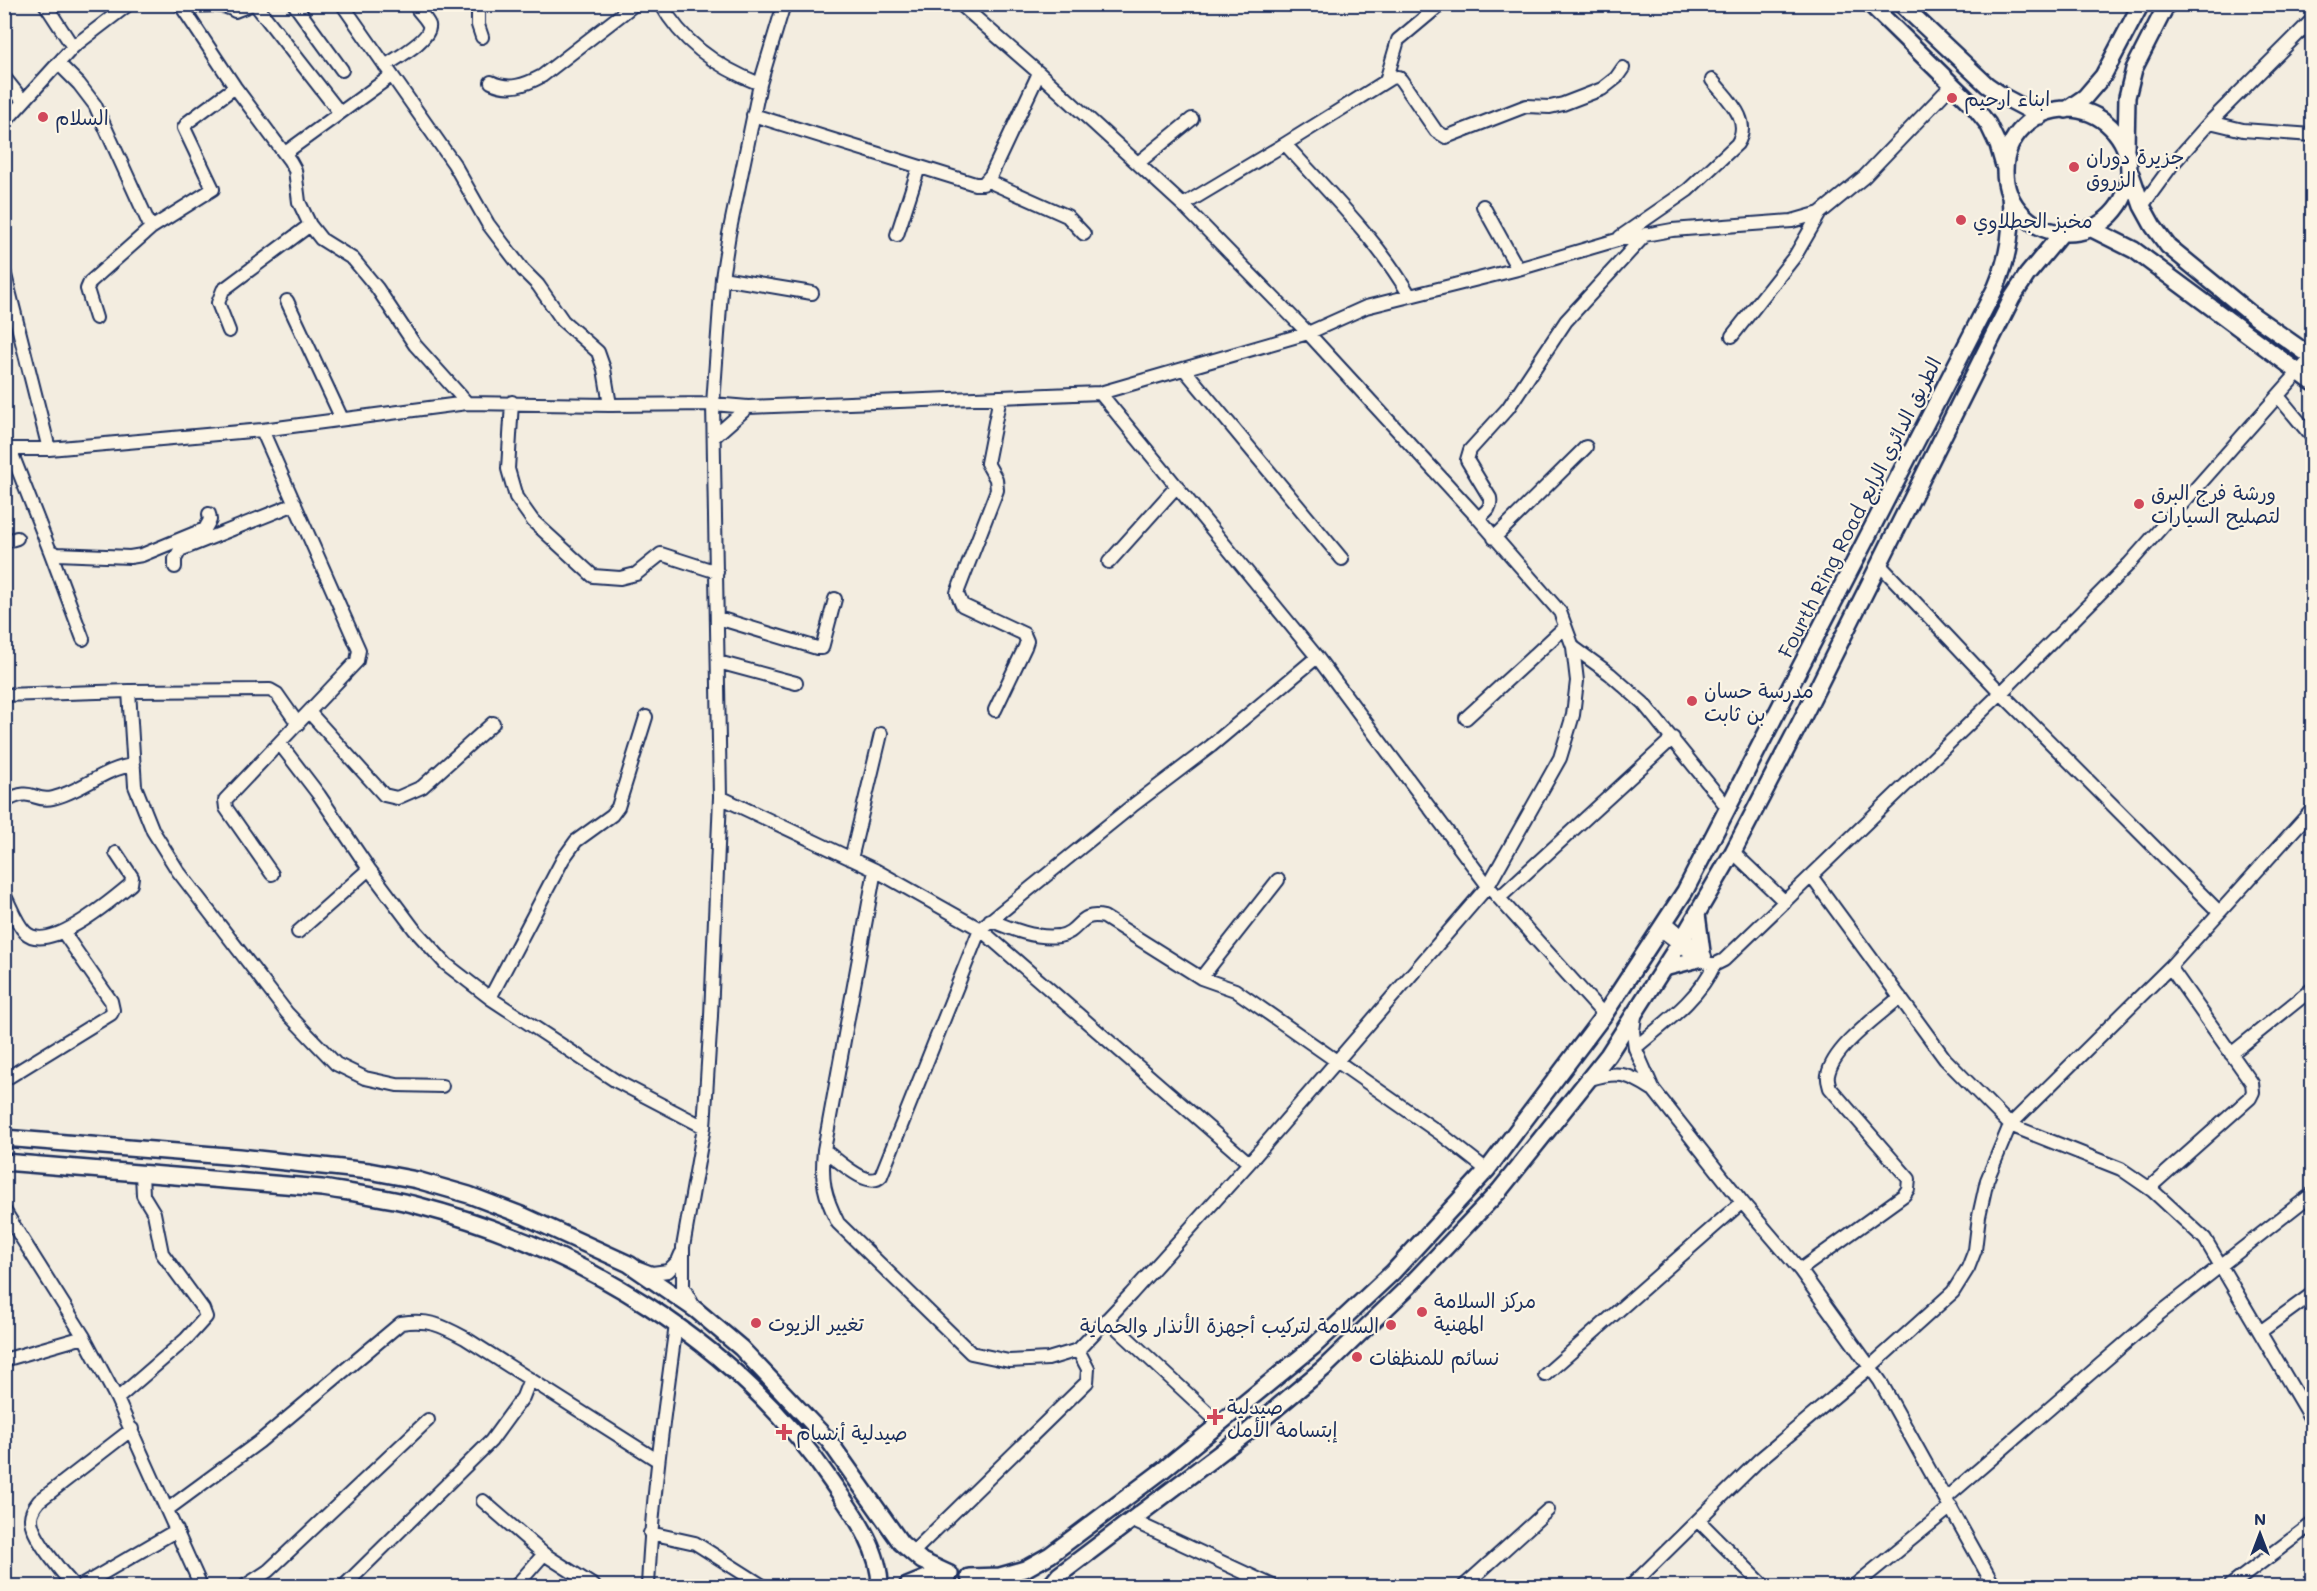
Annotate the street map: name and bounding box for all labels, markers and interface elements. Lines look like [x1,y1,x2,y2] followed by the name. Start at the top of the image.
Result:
[1964,85,2050,114] place label: ابناء ارحيم
[1945,91,1959,105] marker: ابناء ارحيم
[55,104,109,133] place label: السلام
[36,110,50,124] marker: السلام
[2086,143,2184,192] place label: جزيرة دوران الزروق
[2067,160,2081,174] marker: جزيرة دوران الزروق
[1973,207,2093,236] place label: مخبز الجطلاوي
[1954,213,1968,227] marker: مخبز الجطلاوي
[1772,352,1949,663] street label: Fourth Ring Road الطريق الدائري الرابع
[2151,479,2280,530] place label: ورشة فرج البرق لتصليح السيارات
[2132,497,2146,511] marker: ورشة فرج البرق لتصليح السيارات
[1704,677,1814,726] place label: مدرسة حسان بن ثابت
[1685,694,1699,708] marker: مدرسة حسان بن ثابت
[1434,1287,1536,1336] place label: مركز السلامة المهنية
[1415,1305,1429,1319] marker: مركز السلامة المهنية
[768,1310,864,1337] place label: تغيير الزيوت
[1080,1312,1379,1338] place label: السلامة لتركيب أجهزة الأنذار والحماية
[749,1316,763,1330] marker: تغيير الزيوت
[1384,1318,1398,1332] marker: السلامة لتركيب أجهزة الأنذار والحماية
[1369,1344,1499,1373] place label: نسائم للمنظفات
[1350,1350,1364,1364] marker: نسائم للمنظفات
[1227,1393,1337,1443] place label: صيدلية إبتسامة الأمل
[1208,1410,1222,1424] marker: صيدلية إبتسامة الأمل
[796,1419,908,1448] place label: صيدلية أنسام
[777,1425,791,1439] marker: صيدلية أنسام
[2230,1504,2290,1564] north arrow
[2254,1508,2266,1529] text: N

